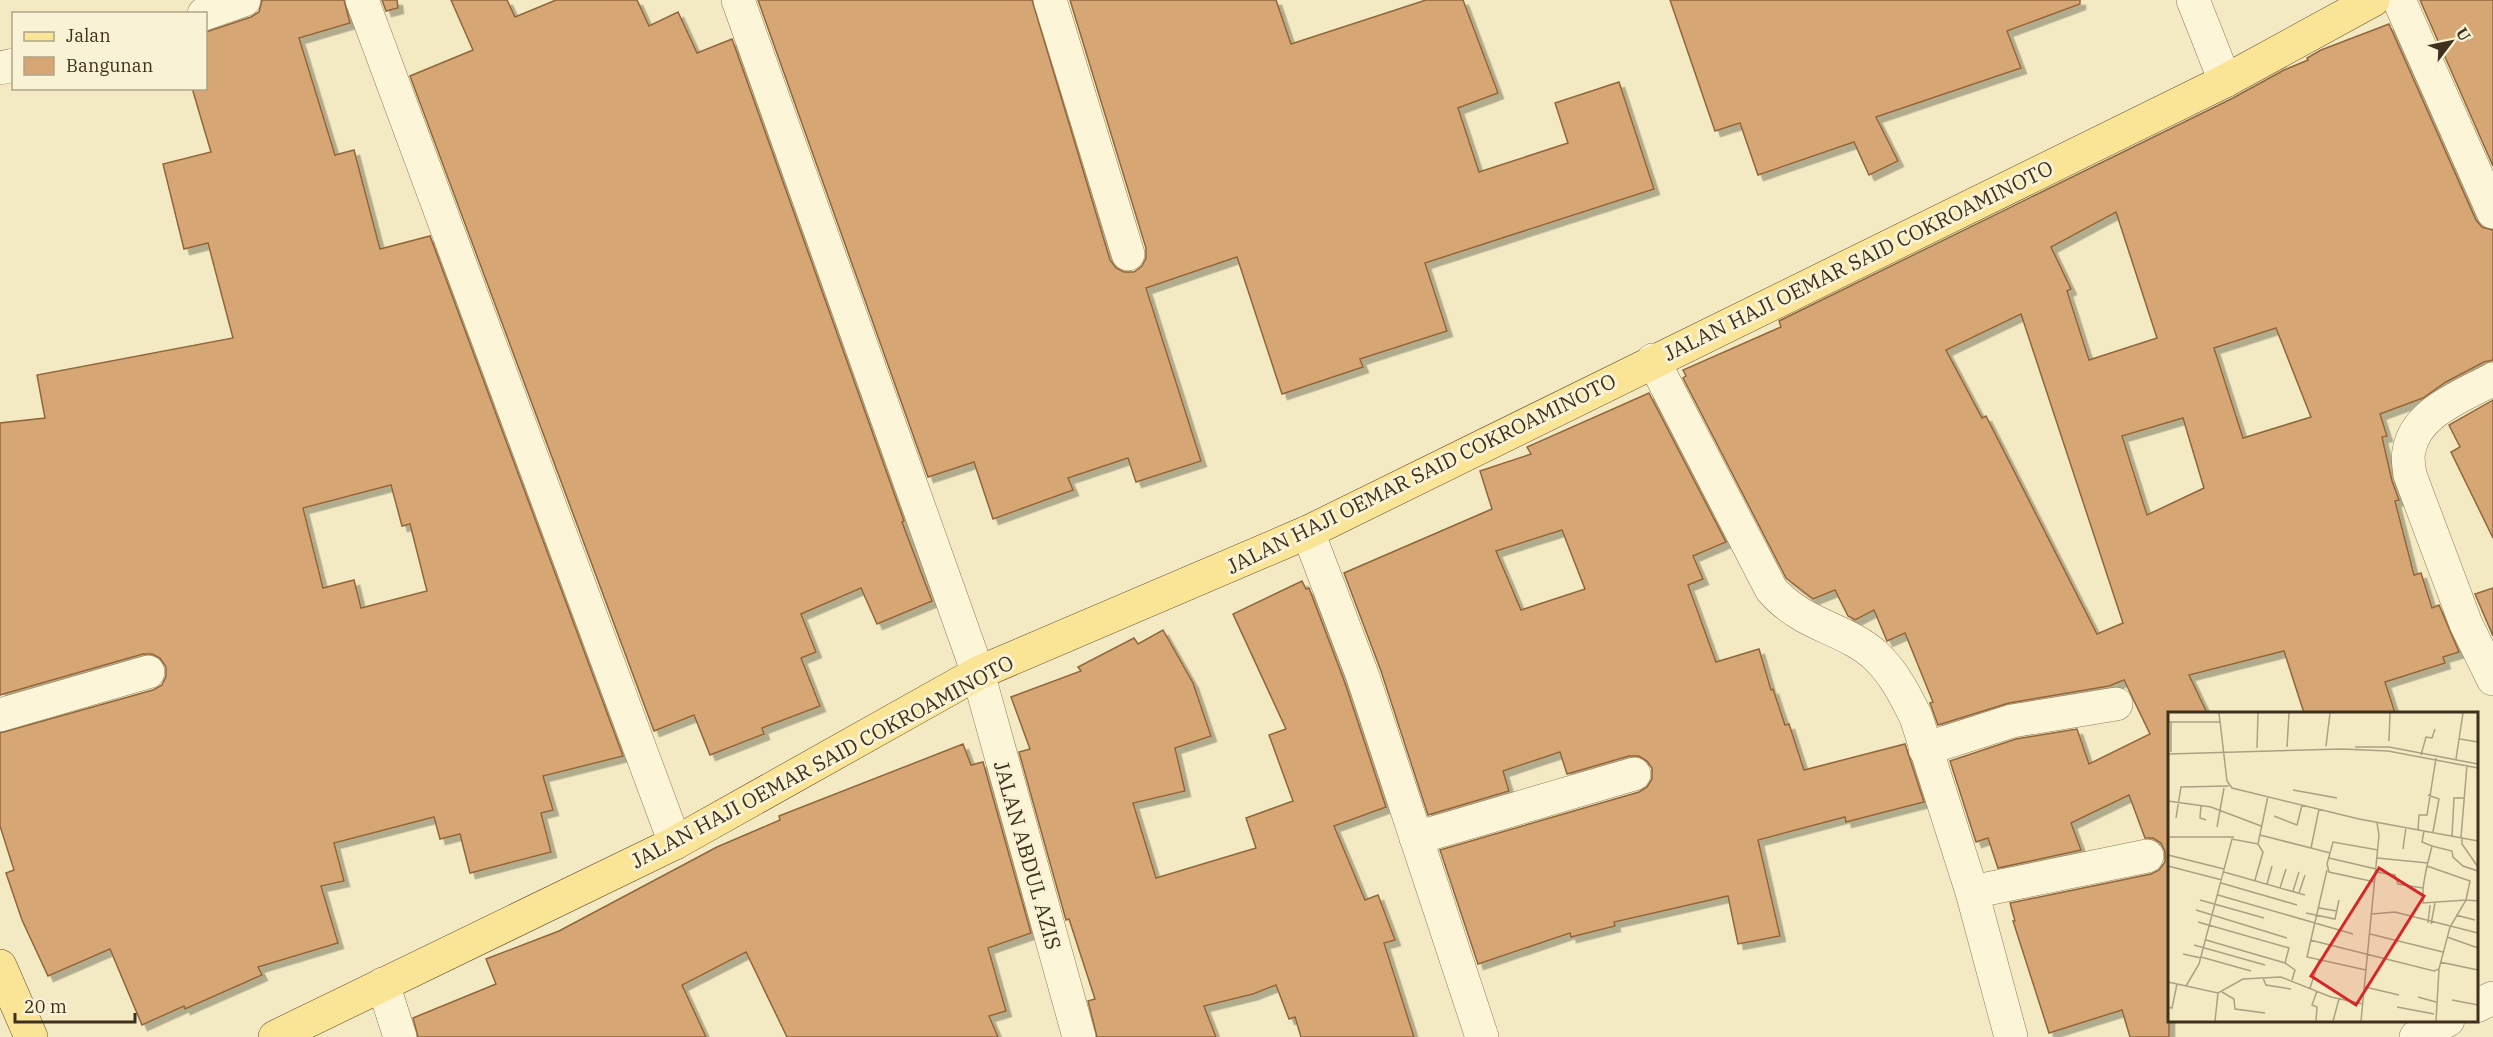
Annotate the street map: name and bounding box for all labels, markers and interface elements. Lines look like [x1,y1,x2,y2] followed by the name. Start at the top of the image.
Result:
[12,12,207,90] legend
[2421,12,2481,72] north arrow
[66,24,111,47] text: Jalan
[2452,24,2475,45] text: U
[66,54,153,77] text: Bangunan
[1659,153,2057,367] street label: JALAN HAJI OEMAR SAID COKROAMINOTO
[1222,366,1620,580] street label: JALAN HAJI OEMAR SAID COKROAMINOTO
[626,648,1018,874] street label: JALAN HAJI OEMAR SAID COKROAMINOTO
[2168,712,2478,1022] inset map
[988,757,1068,953] street label: JALAN ABDUL AZIS
[15,986,135,1024] scale bar
[24,995,67,1018] text: 20 m

